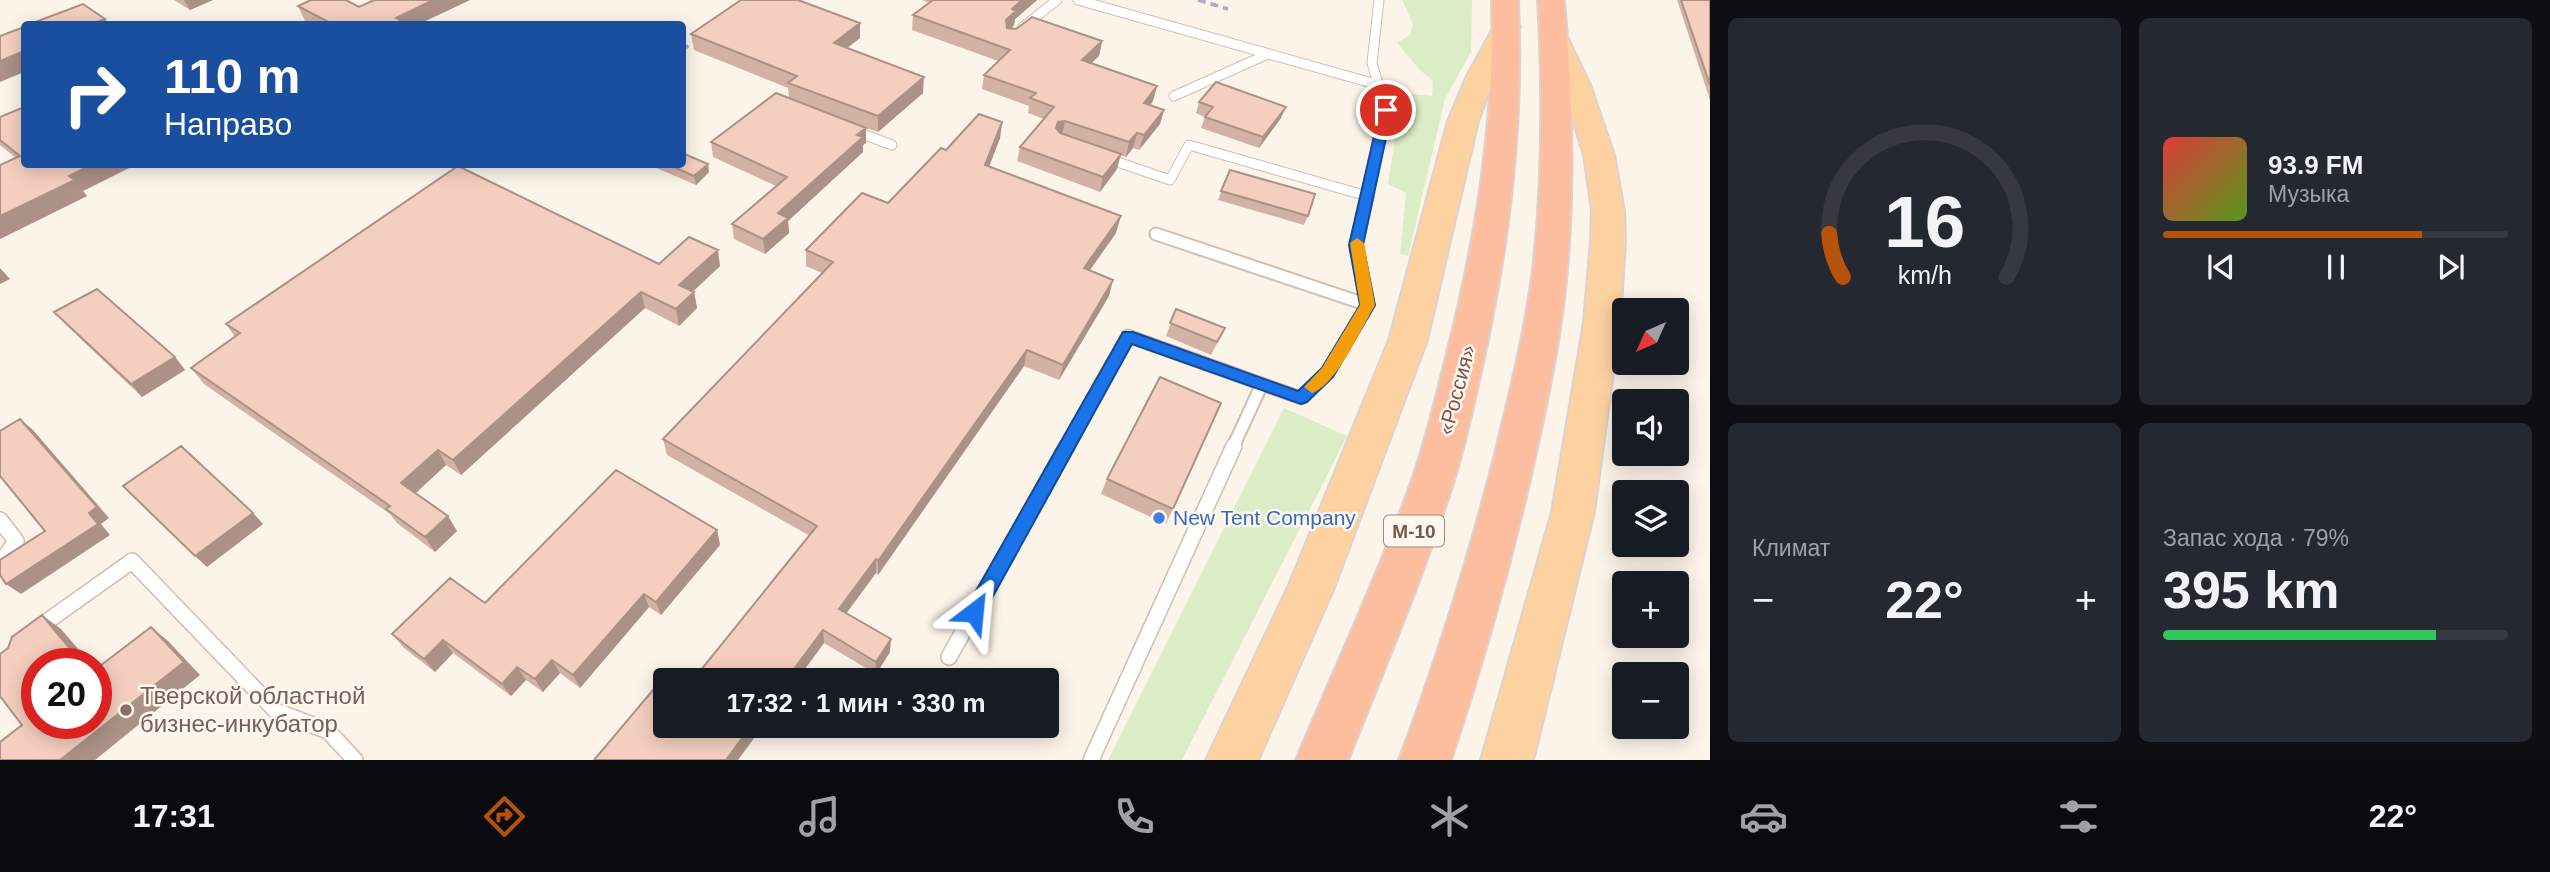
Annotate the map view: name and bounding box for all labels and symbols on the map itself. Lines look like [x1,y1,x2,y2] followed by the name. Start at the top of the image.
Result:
[1356,80,1416,140] pin
[1612,298,1689,374] north arrow
[1433,342,1480,437] street label: «Россия»
[1173,506,1356,529] place label: New Tent Company
[1151,510,1167,526] marker: New Tent Company
[1384,516,1444,546] road number: М-10
[937,575,1011,649] position arrow
[21,648,112,739] speed limit sign: 20
[140,682,365,737] place label: Тверской областной бизнес-инкубатор
[118,702,134,718] marker: Тверской областной бизнес-инкубатор

